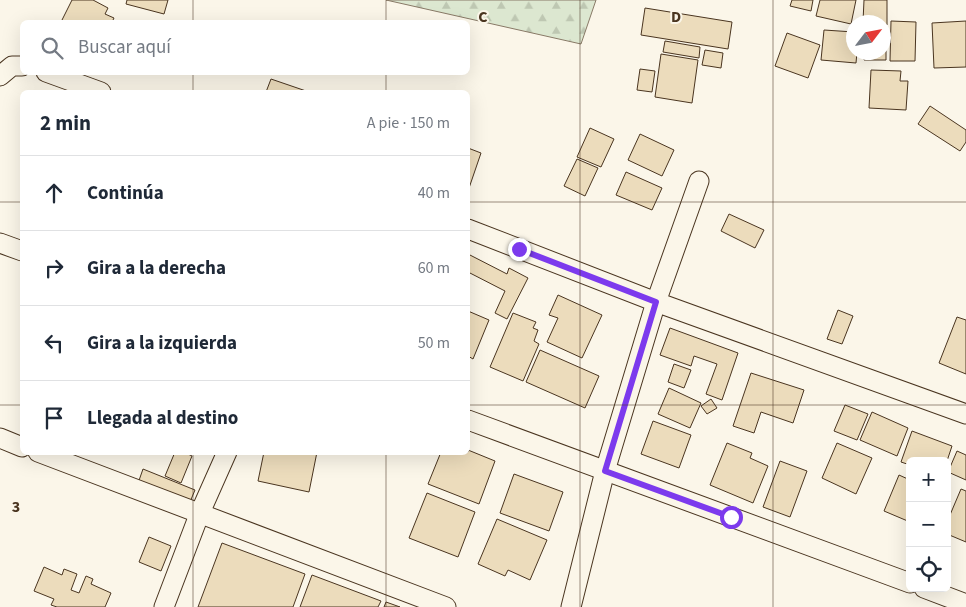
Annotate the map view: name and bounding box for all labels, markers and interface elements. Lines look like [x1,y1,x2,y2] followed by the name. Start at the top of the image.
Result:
[478,6,488,28] text: C
[671,6,681,28] text: D
[846,15,891,60] north arrow
[20,20,470,75] search box
[38,34,66,62] icon: search
[78,34,171,61] text: Buscar aquí
[40,108,91,138] text: 2 min
[367,112,450,134] text: A pie · 150 m
[40,179,68,207] icon: ahead
[87,180,164,207] text: Continúa
[418,182,450,204] text: 40 m
[508,238,531,261] route end
[40,254,68,282] icon: right
[87,255,226,282] text: Gira a la derecha
[418,257,450,279] text: 60 m
[40,329,68,357] icon: left
[87,330,237,357] text: Gira a la izquierda
[418,332,450,354] text: 50 m
[40,404,68,432] icon: arrive
[87,405,238,432] text: Llegada al destino
[906,457,951,592] map controls
[906,457,951,502] button: +
[12,496,20,518] text: 3
[906,502,951,547] button: −
[720,506,743,529] route start
[906,547,951,592] button: locate

